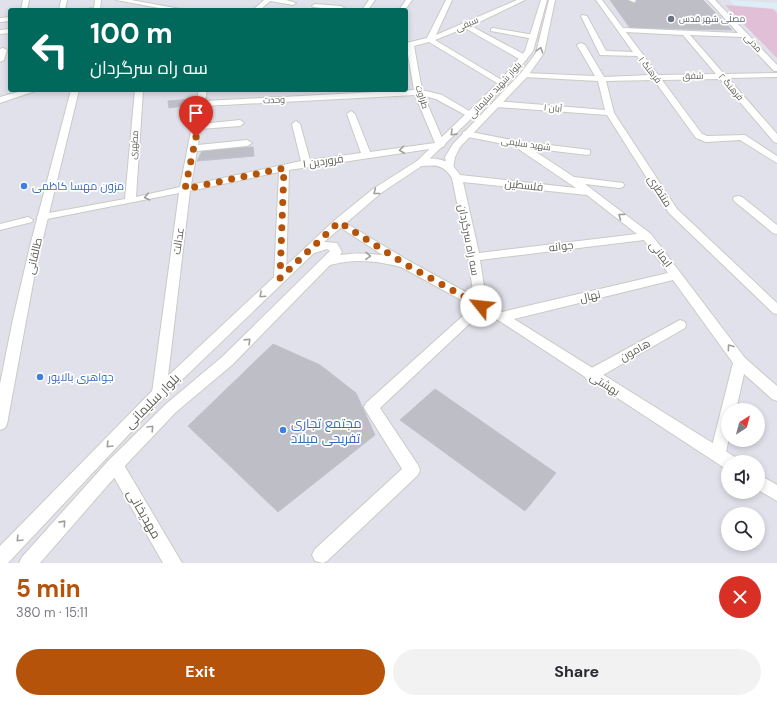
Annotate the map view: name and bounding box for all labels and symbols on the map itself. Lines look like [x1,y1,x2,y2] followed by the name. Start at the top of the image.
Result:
[679,13,745,25] place label: مصلّی شهر قدس
[454,14,480,34] street label: سیفی
[666,14,676,24] marker: مصلّی شهر قدس
[741,31,765,55] street label: مدنی
[535,46,543,53] one-way arrow
[636,54,664,86] street label: فرهنگ ۱
[466,59,524,121] street label: بلوار شهید سلیمانی
[682,70,704,82] street label: شفق
[716,71,746,103] street label: فرهنگ ۲
[413,84,431,110] street label: طراوت
[263,93,285,107] street label: وحدت
[179,96,213,137] pin
[543,101,563,115] street label: آبان ۱
[450,128,458,136] one-way arrow
[127,130,141,160] street label: مطهری
[500,135,552,153] street label: شهید سلیمی
[399,146,405,155] one-way arrow
[302,151,344,171] street label: فروردین ۱
[645,173,675,209] street label: منتظری
[504,176,544,194] street label: فلسطین
[32,179,124,193] place label: مزون مهسا کاظمی
[19,181,29,191] marker: مزون مهسا کاظمی
[373,188,380,195] one-way arrow
[144,192,150,201] one-way arrow
[455,203,483,277] street label: سه راه سرگردان
[618,213,625,220] one-way arrow
[169,226,187,256] street label: عدالت
[23,236,45,276] street label: طالقانی
[548,238,574,254] street label: جوانه
[646,238,676,270] street label: ایمانی
[365,252,371,260] one-way arrow
[460,285,502,327] position arrow
[578,287,602,305] street label: نهال
[259,291,267,298] one-way arrow
[617,336,653,364] street label: هامون
[243,338,251,346] one-way arrow
[728,345,735,352] one-way arrow
[587,369,623,399] street label: بهشتی
[47,370,114,384] place label: جواهری بالاپور
[121,370,183,432] street label: بلوار سلیمانی
[35,372,45,382] marker: جواهری بالاپور
[721,403,765,447] north arrow
[291,415,362,447] place label: مجتمع تجاری تفریحی میلاد
[146,425,154,433] one-way arrow
[278,425,288,435] marker: مجتمع تجاری تفریحی میلاد
[106,440,114,448] one-way arrow
[123,486,165,542] street label: مهدیخانی
[58,521,65,528] one-way arrow
[16,534,24,542] one-way arrow

